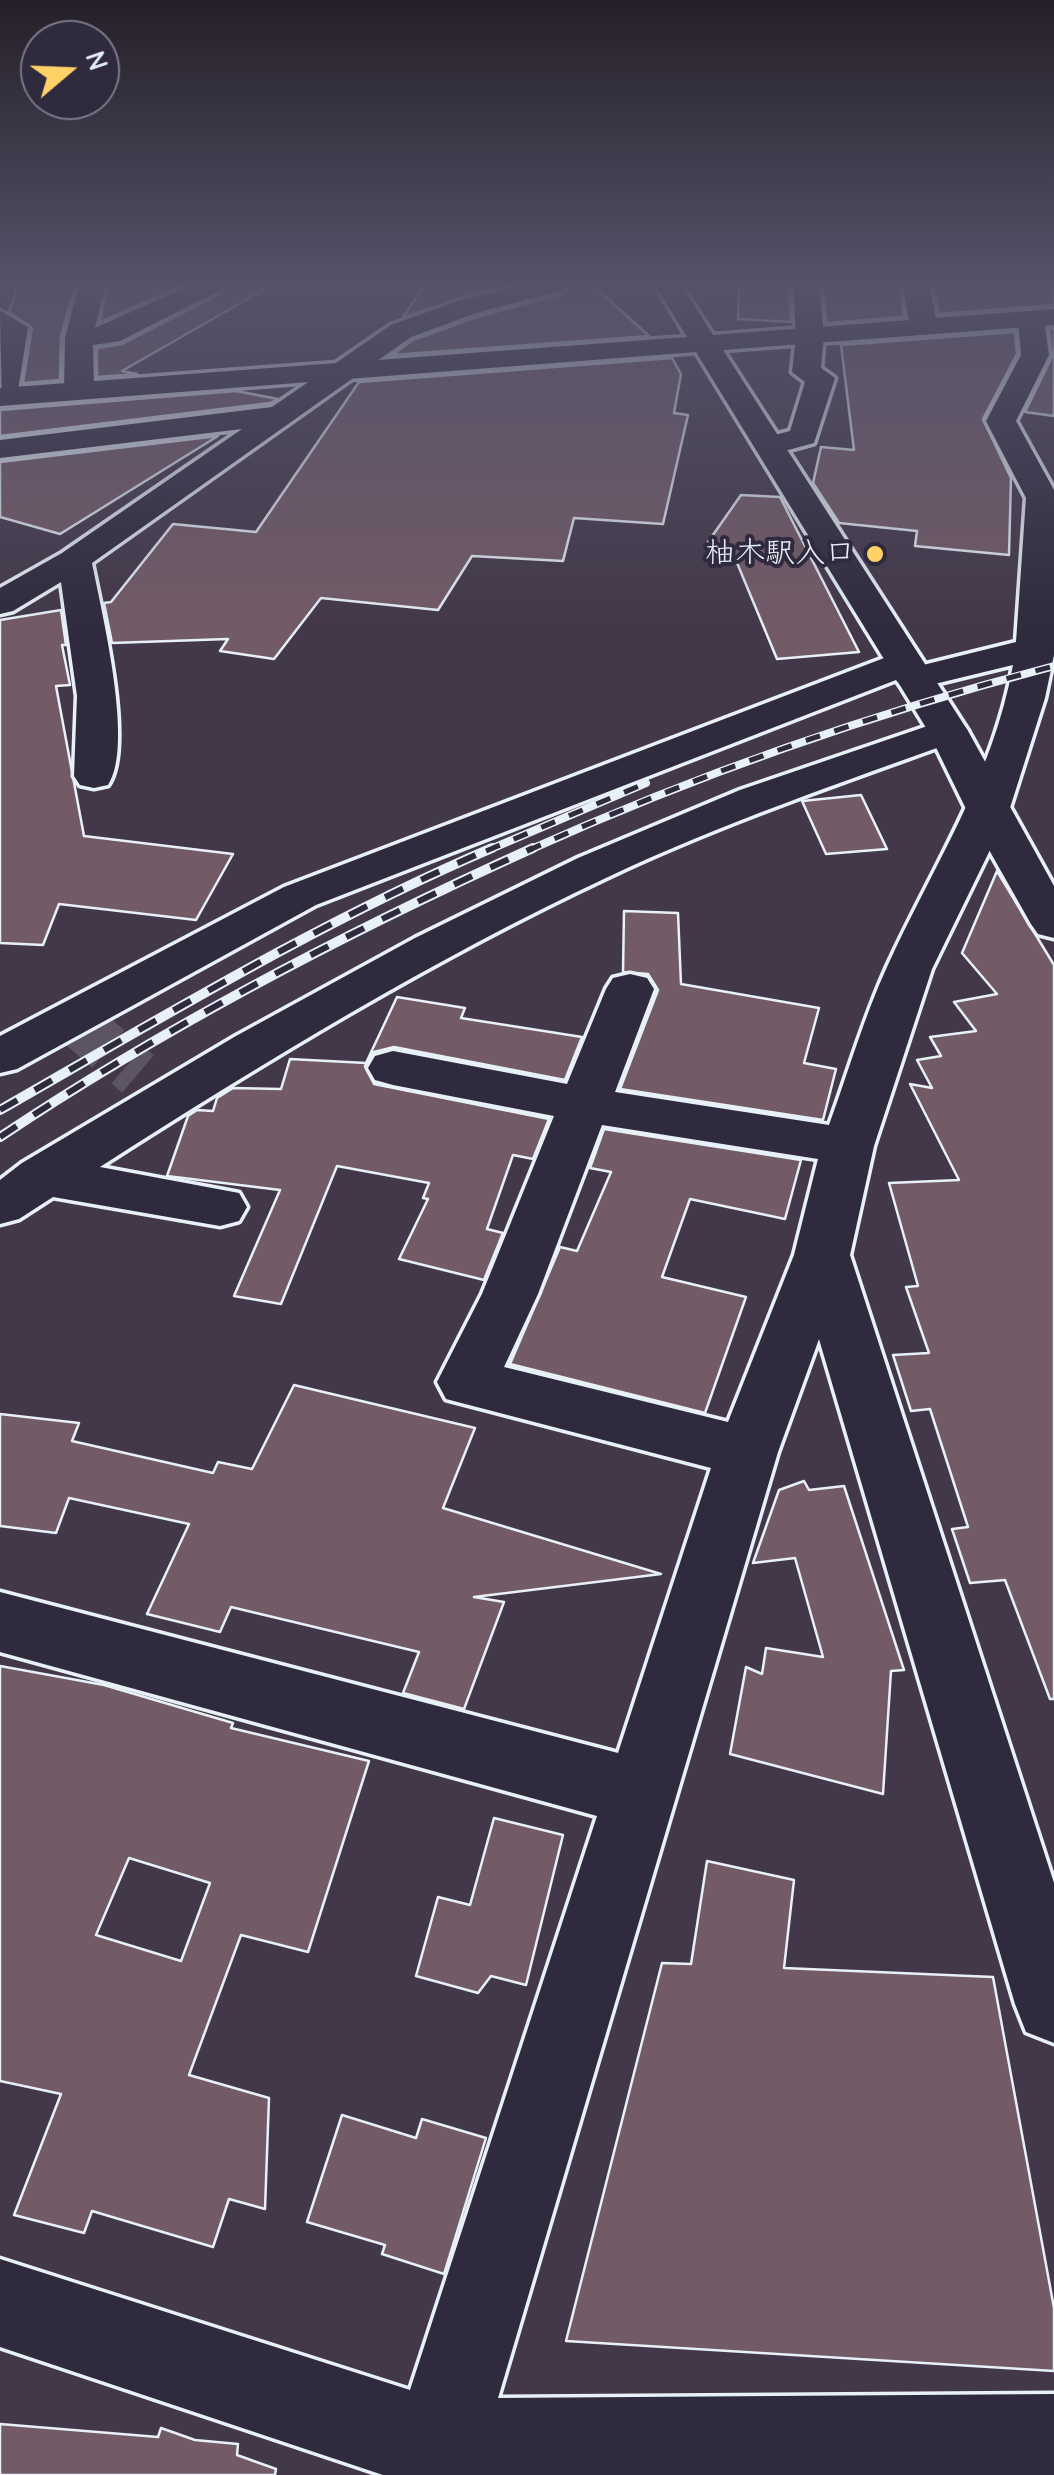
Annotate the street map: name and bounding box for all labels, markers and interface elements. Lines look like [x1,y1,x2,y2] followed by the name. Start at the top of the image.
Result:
[20,20,120,120] north arrow
[78,47,115,75] text: N
[705,536,855,572] place label: 柚木駅入口
[864,543,886,565] marker: 柚木駅入口

